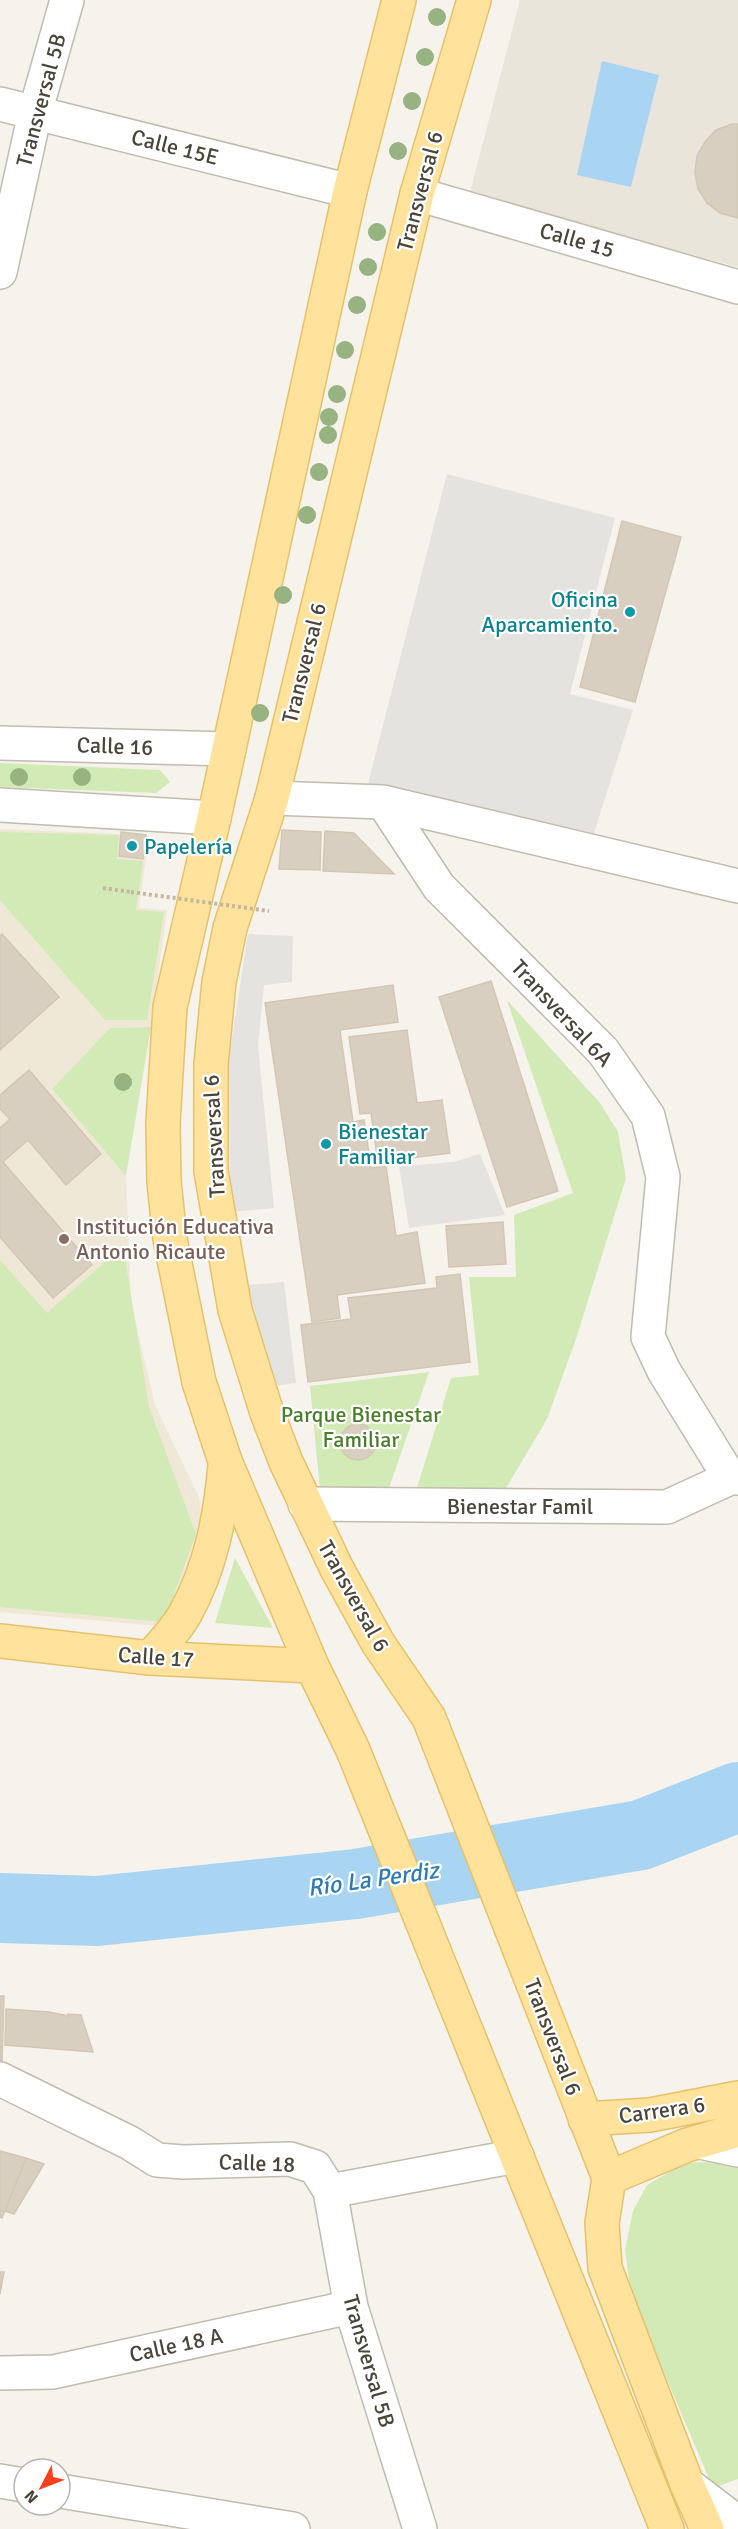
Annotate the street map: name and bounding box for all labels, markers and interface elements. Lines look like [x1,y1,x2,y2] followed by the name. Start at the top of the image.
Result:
[10,31,72,169] street label: Transversal 5B
[129,123,221,171] street label: Calle 15E
[391,128,449,254] street label: Transversal 6
[537,216,617,264] street label: Calle 15
[482,586,618,638] place label: Oficina Aparcamiento.
[276,600,332,726] street label: Transversal 6
[623,605,637,619] marker: Oficina Aparcamiento.
[76,731,154,761] street label: Calle 16
[144,833,233,860] place label: Papelería
[125,839,139,853] marker: Papelería
[506,954,619,1073] street label: Transversal 6A
[197,1074,231,1198] street label: Transversal 6
[338,1118,428,1170] place label: Bienestar Familiar
[319,1137,333,1151] marker: Bienestar Familiar
[76,1213,274,1265] place label: Institución Educativa Antonio Ricaute
[57,1232,71,1246] marker: Institución Educativa Antonio Ricaute
[281,1401,441,1453] park label: Parque Bienestar Familiar
[447,1493,593,1520] street label: Bienestar Famil
[312,1536,396,1656] street label: Transversal 6
[117,1641,195,1673] street label: Calle 17
[306,1855,443,1903] water label: Río La Perdiz
[518,1975,588,2099] street label: Transversal 6
[617,2091,707,2129] street label: Carrera 6
[218,2148,296,2178] street label: Calle 18
[337,2292,401,2430] street label: Transversal 5B
[127,2322,226,2368] street label: Calle 18 A
[12,2457,72,2517] north arrow
[20,2486,43,2507] text: N

